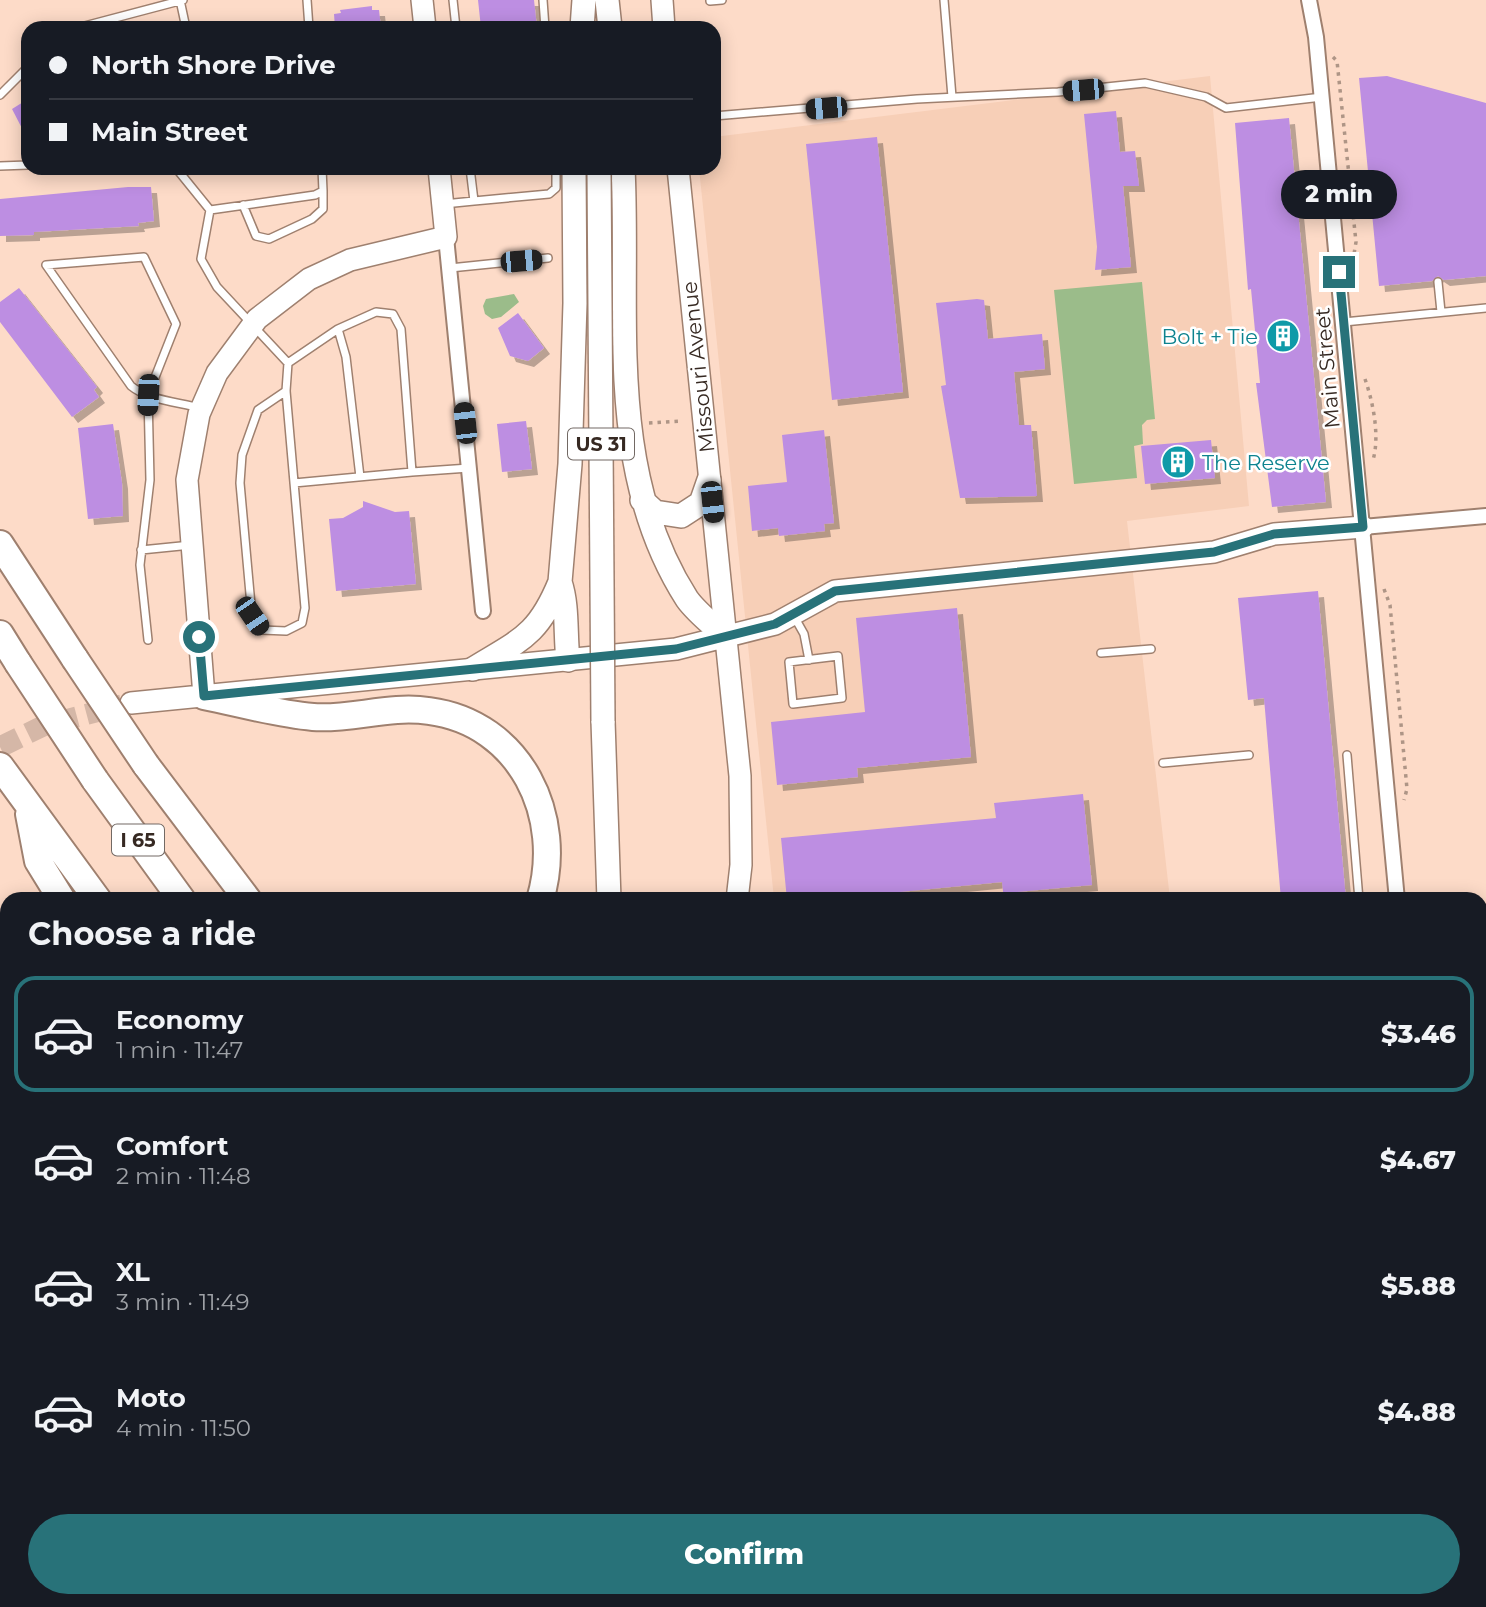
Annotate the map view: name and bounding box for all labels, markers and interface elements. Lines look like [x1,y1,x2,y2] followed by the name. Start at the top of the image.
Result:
[91,49,336,81] text: North Shore Drive
[1062,78,1105,102] car
[805,96,848,120] car
[91,116,248,148] text: Main Street
[1281,170,1397,219] callout: 2 min
[1305,180,1373,208] text: 2 min
[500,249,543,273] car
[1323,256,1355,288] route end
[677,280,719,454] street label: Missouri Avenue
[1309,307,1345,429] street label: Main Street
[1264,317,1302,355] building icon: Bolt + Tie
[1162,324,1258,349] place label: Bolt + Tie
[137,373,160,417] car
[453,401,478,445] car
[568,428,634,460] road number: US 31
[1159,443,1197,481] building icon: The Reserve
[1202,450,1330,475] place label: The Reserve
[700,480,725,524] car
[232,593,273,639] car
[183,621,215,653] route start
[112,824,164,856] road number: I 65
[28,914,256,953] text: Choose a ride
[32,1003,95,1066] icon: car
[116,1004,243,1036] text: Economy
[1381,1018,1456,1050] text: $3.46
[116,1036,243,1064] text: 1 min · 11:47
[32,1129,95,1192] icon: car
[116,1130,228,1162] text: Comfort
[1380,1144,1456,1176] text: $4.67
[116,1162,251,1190] text: 2 min · 11:48
[32,1255,95,1318] icon: car
[116,1256,150,1288] text: XL
[1381,1270,1456,1302] text: $5.88
[116,1288,250,1316] text: 3 min · 11:49
[32,1381,95,1444] icon: car
[116,1382,186,1414] text: Moto
[1378,1396,1456,1428] text: $4.88
[116,1414,251,1442] text: 4 min · 11:50
[28,1514,1460,1594] button: Confirm

